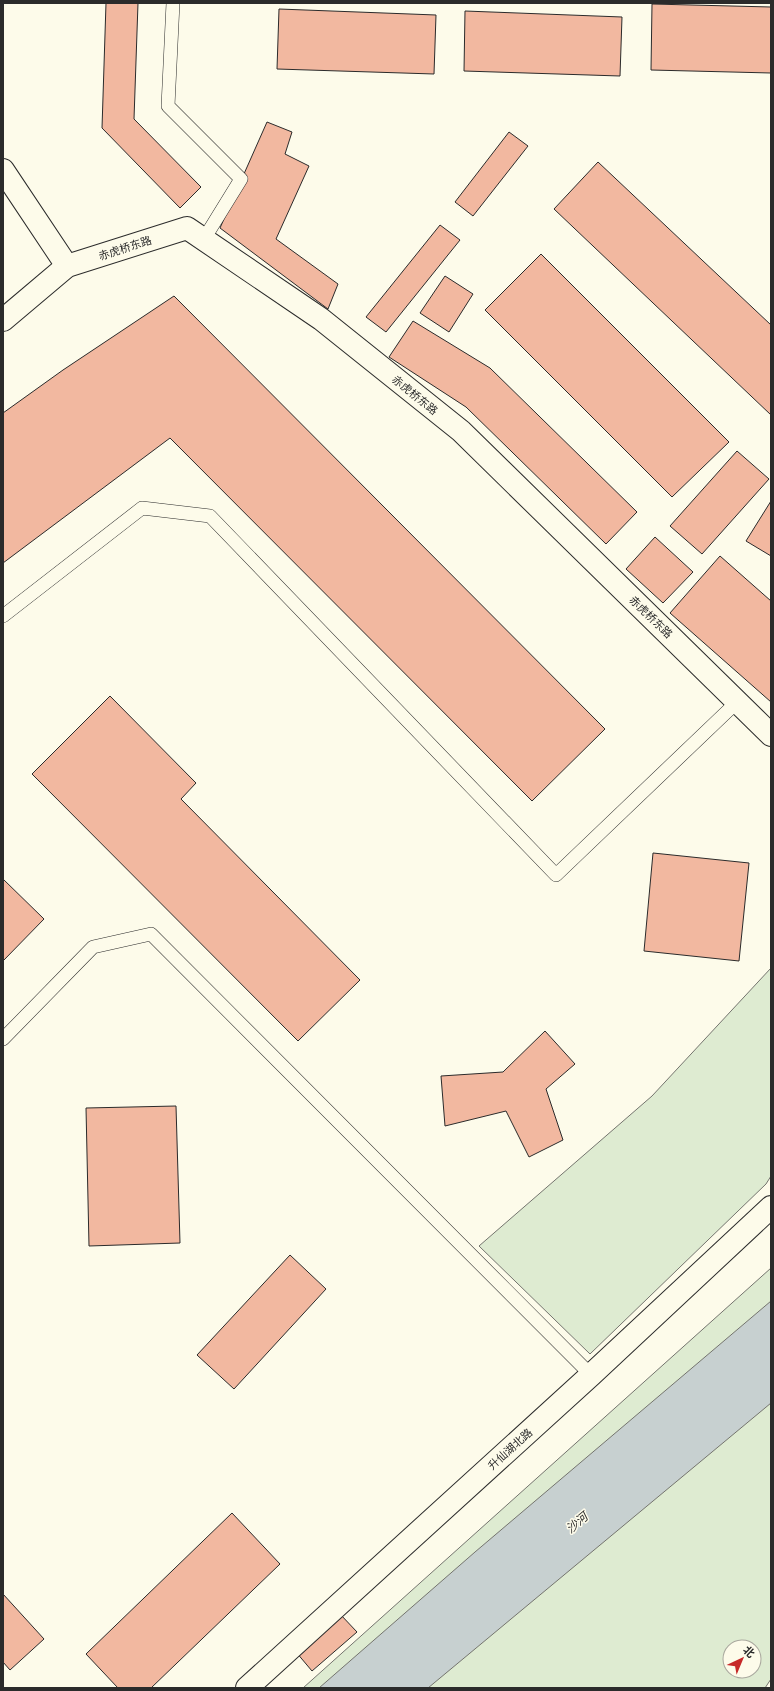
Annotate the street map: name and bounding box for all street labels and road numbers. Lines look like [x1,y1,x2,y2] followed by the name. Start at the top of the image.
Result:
[97,233,153,262] street label: 赤虎桥东路
[390,372,441,417] street label: 赤虎桥东路
[627,593,676,640] street label: 赤虎桥东路
[485,1425,534,1472] street label: 升仙湖北路

